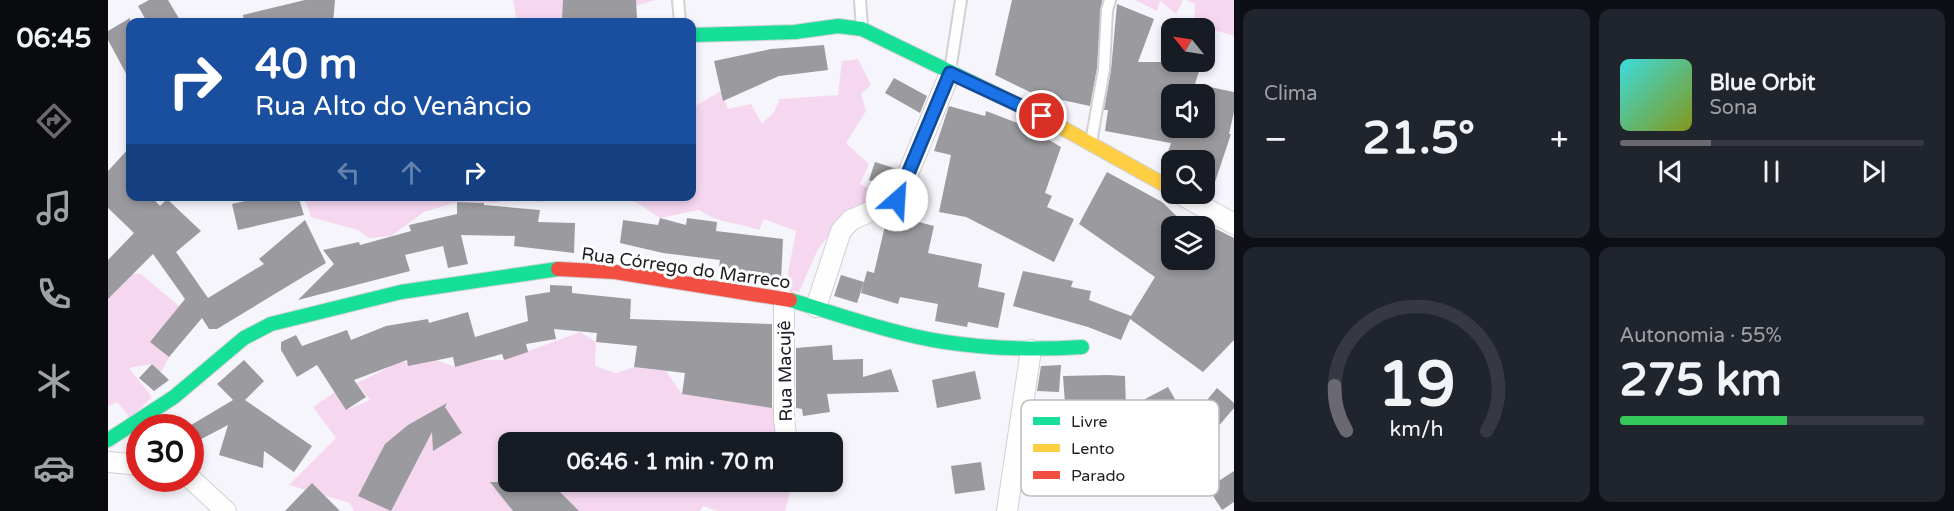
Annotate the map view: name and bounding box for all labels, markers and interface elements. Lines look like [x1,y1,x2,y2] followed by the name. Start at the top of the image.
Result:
[1161,18,1215,72] north arrow
[1161,18,1215,270] map controls
[17,22,91,55] text: 06:45
[255,39,357,90] text: 40 m
[156,42,234,120] icon: right
[1710,70,1816,96] text: Blue Orbit
[1264,82,1317,106] text: Clima
[1161,84,1215,138] button: sound
[255,90,532,123] text: Rua Alto do Venâncio
[1016,90,1067,141] pin
[1710,96,1757,120] text: Sona
[1025,99,1058,132] icon: arrive
[33,100,75,142] icon: directions
[1362,112,1475,166] text: 21.5°
[1264,120,1288,159] text: −
[1550,120,1568,159] text: +
[1161,150,1215,204] button: search
[1654,155,1687,188] icon: previous
[1755,155,1788,188] icon: pause
[1857,155,1890,188] icon: next
[332,156,365,189] icon: left
[395,156,428,189] icon: ahead
[458,156,491,189] icon: right
[865,168,929,232] position arrow
[33,187,75,229] icon: music
[1161,216,1215,270] button: layers
[580,242,792,294] street label: Rua Córrego do Marreco
[33,273,75,315] icon: phone
[773,320,797,422] street label: Rua Macujê
[1620,324,1782,348] text: Autonomia · 55%
[1377,348,1455,423] text: 19
[1620,354,1782,408] text: 275 km
[33,360,75,402] icon: climate
[1021,400,1219,496] legend
[1071,412,1108,432] text: Livre
[126,414,204,492] speed limit sign: 30
[1389,417,1443,443] text: km/h
[1071,439,1115,459] text: Lento
[33,447,75,489] icon: car
[567,449,774,475] text: 06:46 · 1 min · 70 m
[1071,466,1125,486] text: Parado

